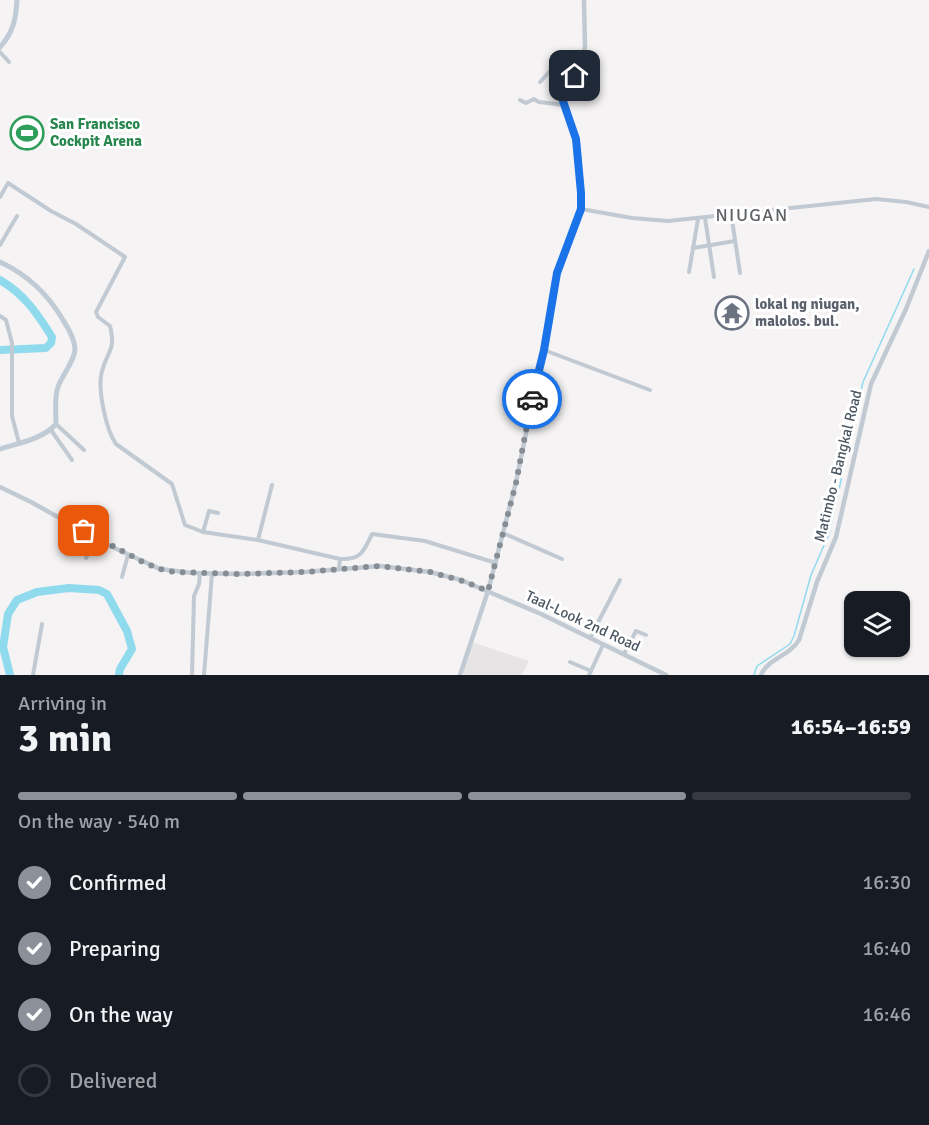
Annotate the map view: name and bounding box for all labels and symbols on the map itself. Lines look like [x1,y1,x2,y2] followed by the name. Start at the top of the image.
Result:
[549,50,600,101] pin
[9,115,45,151] sports icon: San Francisco Cockpit Arena
[50,115,142,150] place label: San Francisco Cockpit Arena
[715,204,789,226] district label: NIUGAN
[714,295,750,331] temple icon: lokal ng niugan, malolos. bul.
[755,295,860,330] place label: lokal ng niugan, malolos. bul.
[502,369,562,429] courier
[810,388,866,544] street label: Matimbo - Bangkal Road
[58,505,109,556] pin
[523,587,643,655] street label: Taal-Look 2nd Road

